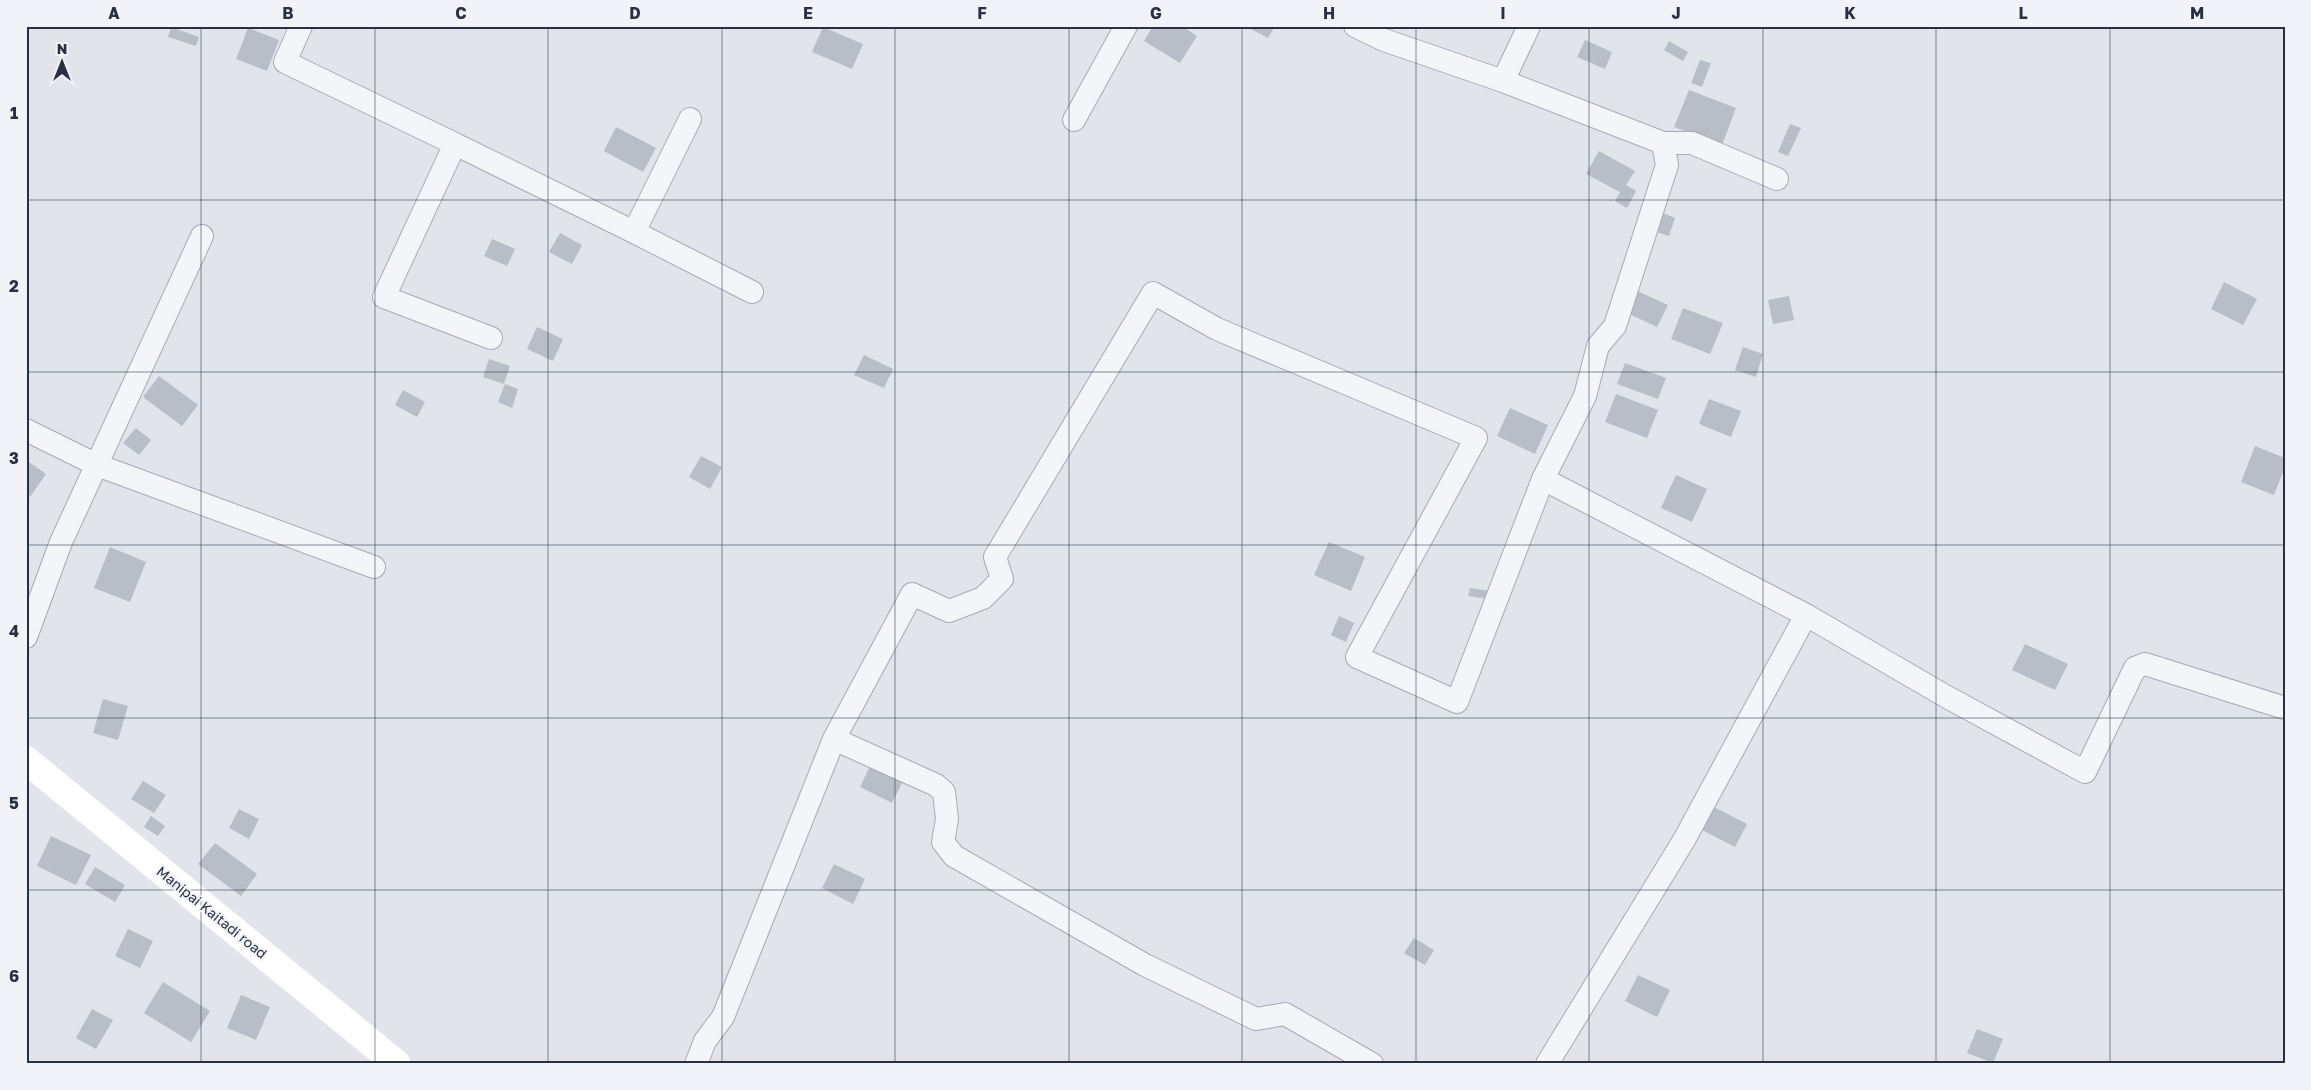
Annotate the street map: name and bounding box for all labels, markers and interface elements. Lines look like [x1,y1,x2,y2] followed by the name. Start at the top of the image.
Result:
[108,3,120,23] text: A
[282,3,294,23] text: B
[455,3,467,23] text: C
[629,3,641,23] text: D
[803,3,813,23] text: E
[977,3,987,23] text: F
[1150,3,1162,23] text: G
[1323,3,1335,23] text: H
[1500,3,1506,23] text: I
[1671,3,1681,23] text: J
[1844,3,1856,23] text: K
[2018,3,2028,23] text: L
[2190,3,2204,23] text: M
[38,38,88,88] north arrow
[57,40,67,57] text: N
[10,103,18,123] text: 1
[9,276,19,296] text: 2
[9,448,19,468] text: 3
[9,621,19,641] text: 4
[9,793,19,813] text: 5
[153,862,271,962] street label: Manipai Kaitadi road
[9,966,19,986] text: 6

